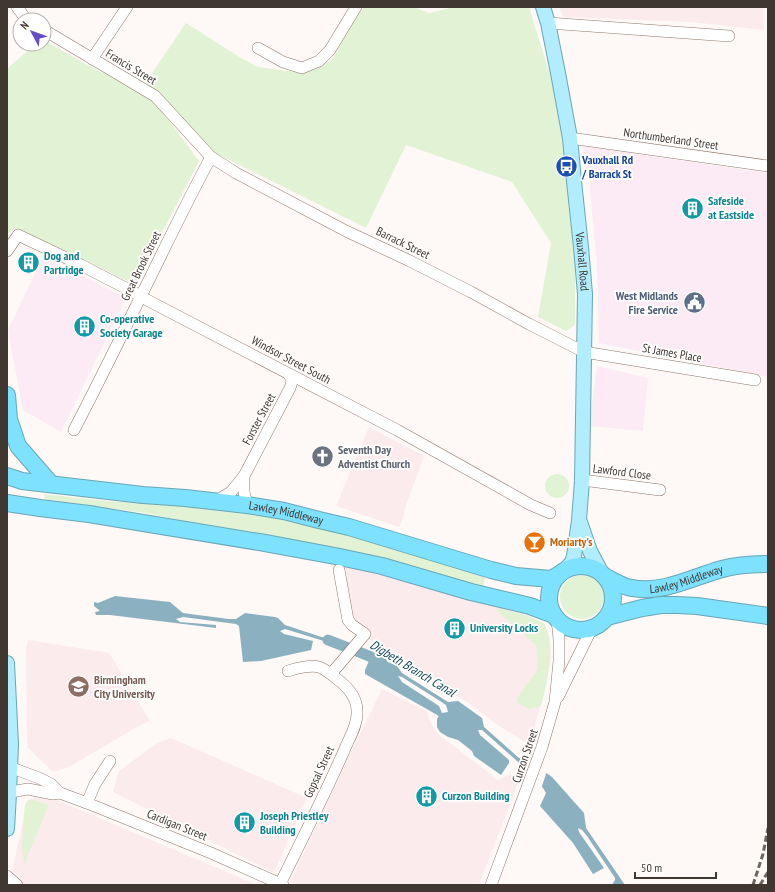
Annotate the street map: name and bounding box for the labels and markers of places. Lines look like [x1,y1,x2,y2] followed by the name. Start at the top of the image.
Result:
[581,152,633,181] place label: Vauxhall Rd / Barrack St
[554,154,580,180] bus stop icon: Vauxhall Rd / Barrack St
[708,193,754,222] place label: Safeside at Eastside
[679,195,705,221] building icon: Safeside at Eastside
[44,248,84,277] place label: Dog and Partridge
[16,250,42,276] building icon: Dog and Partridge
[615,288,678,317] place label: West Midlands Fire Service
[681,290,707,316] public building icon: West Midlands Fire Service
[100,311,163,340] place label: Co-operative Society Garage
[71,313,97,339] building icon: Co-operative Society Garage
[337,442,410,471] place label: Seventh Day Adventist Church
[310,444,336,470] church icon: Seventh Day Adventist Church
[522,529,548,555] bar icon: Moriarty's
[550,534,592,549] place label: Moriarty's
[441,615,467,641] building icon: University Locks
[470,620,538,635] place label: University Locks
[94,672,155,701] place label: Birmingham City University
[65,674,91,700] school or university icon: Birmingham City University
[413,783,439,809] building icon: Curzon Building
[442,788,510,803] place label: Curzon Building
[259,808,329,837] place label: Joseph Priestley Building
[232,810,258,836] building icon: Joseph Priestley Building

